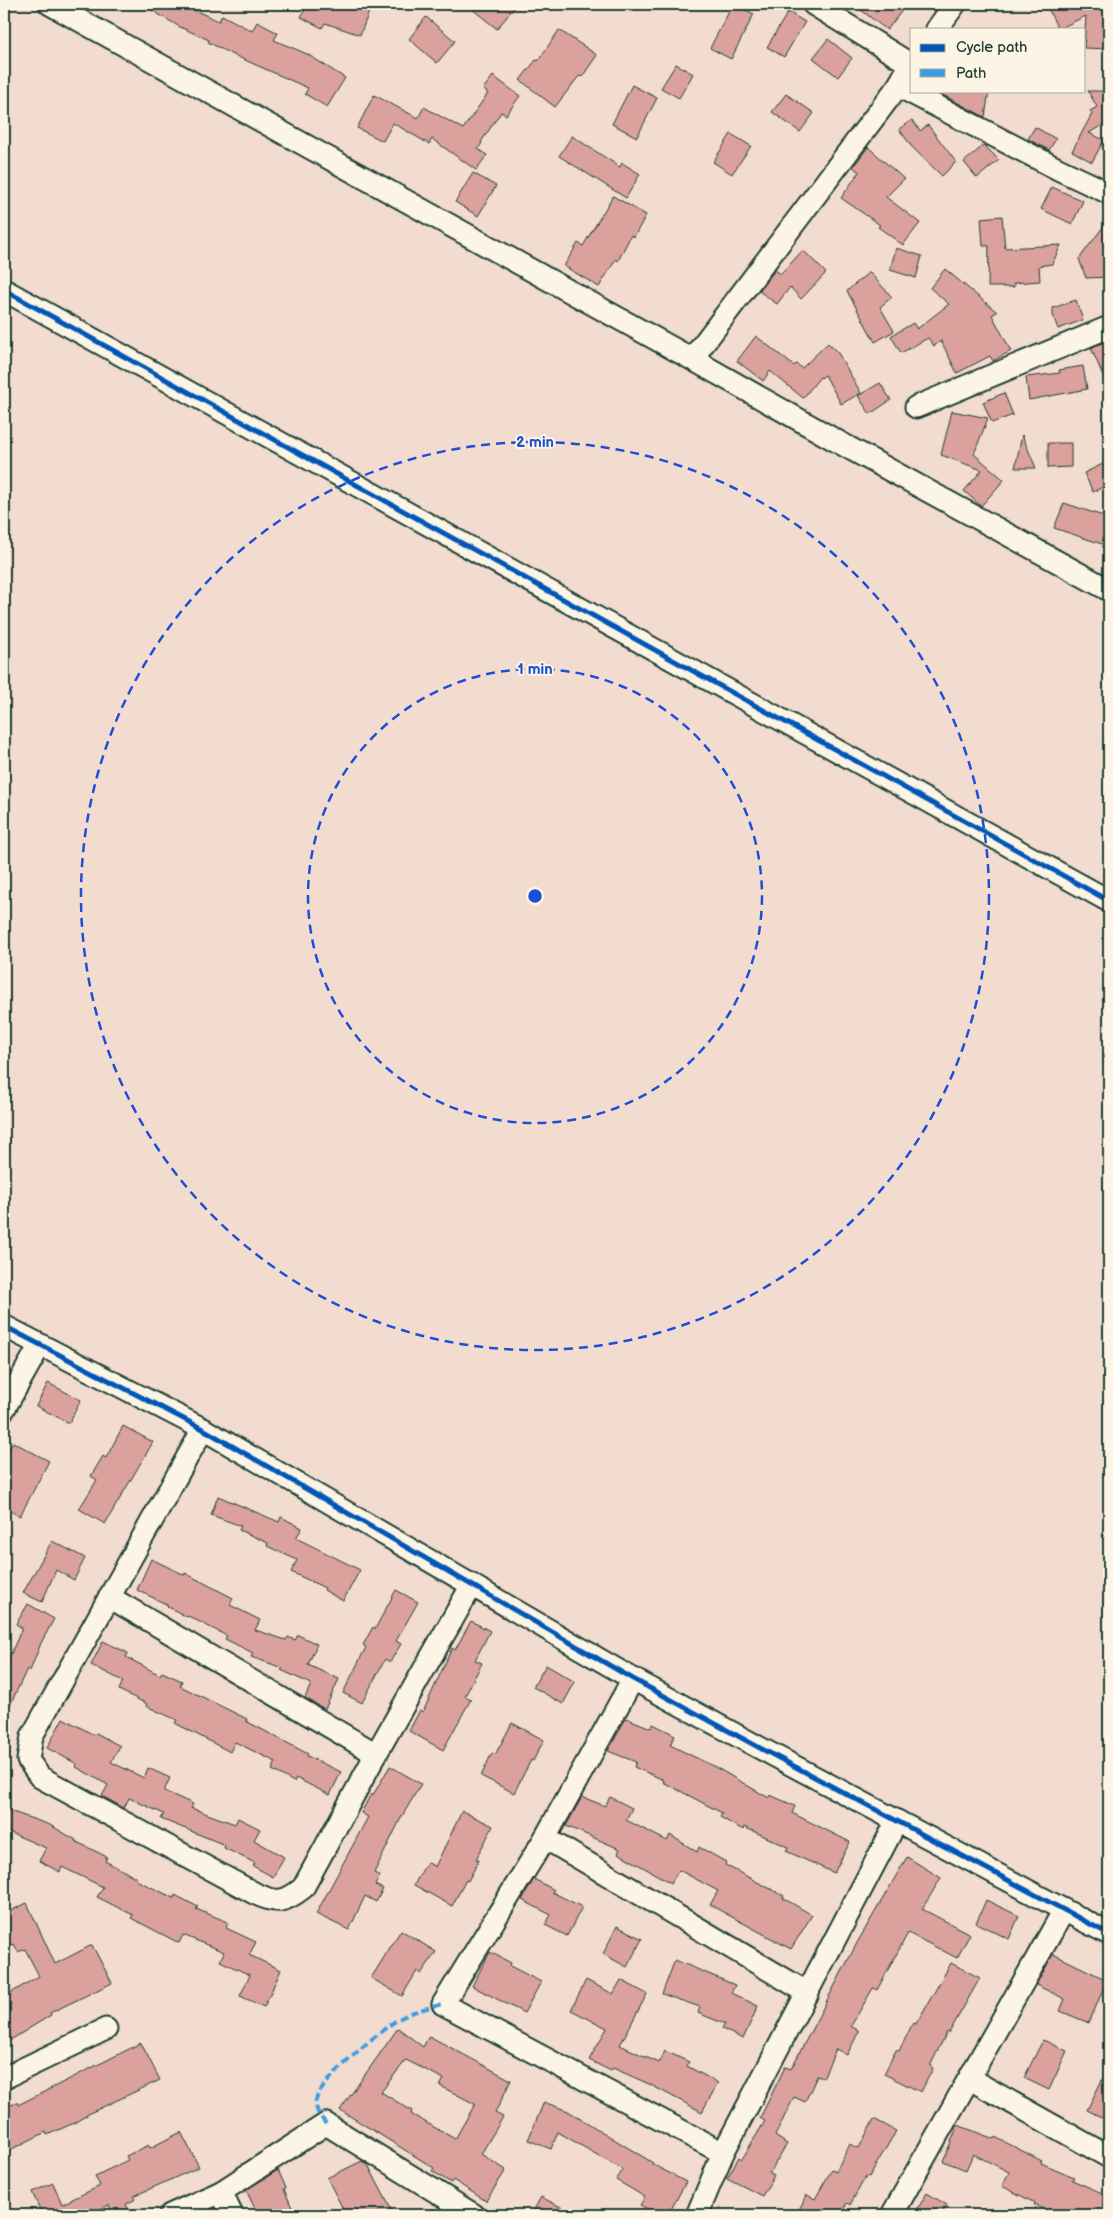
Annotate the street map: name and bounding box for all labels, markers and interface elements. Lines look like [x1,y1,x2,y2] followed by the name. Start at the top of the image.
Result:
[910,28,1086,92] legend
[956,38,1027,57] text: Cycle path
[956,64,986,83] text: Path
[516,433,554,452] text: 2 min
[517,660,553,679] text: 1 min
[526,887,544,905] centre of rings

